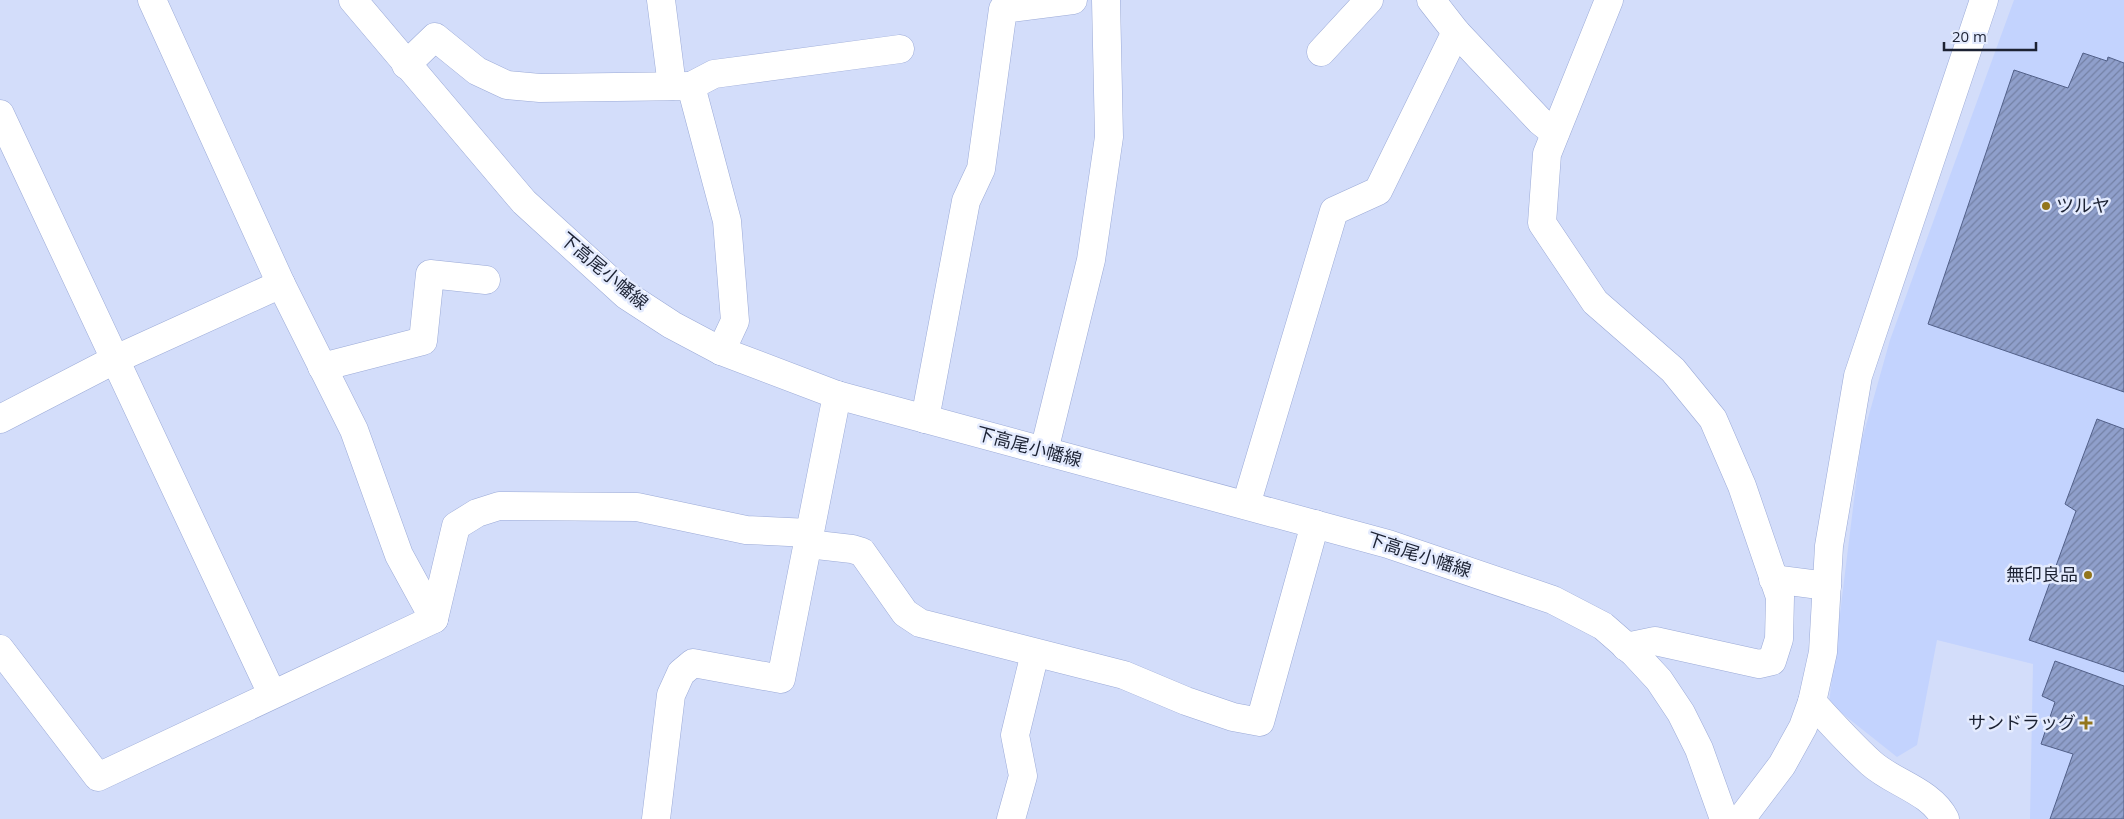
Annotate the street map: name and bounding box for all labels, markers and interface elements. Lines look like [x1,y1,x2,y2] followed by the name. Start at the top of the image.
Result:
[1944,20,2036,52] scale bar
[1952,26,1987,46] text: 20 m
[2056,193,2110,217] place label: ツルヤ
[2040,200,2052,212] marker: ツルヤ
[556,226,654,314] street label: 下高尾小幡線
[974,420,1085,472] street label: 下高尾小幡線
[1364,526,1474,582] street label: 下高尾小幡線
[2006,562,2078,586] place label: 無印良品
[2082,569,2094,581] marker: 無印良品
[1968,710,2076,734] place label: サンドラッグ
[2080,717,2092,729] marker: サンドラッグ

